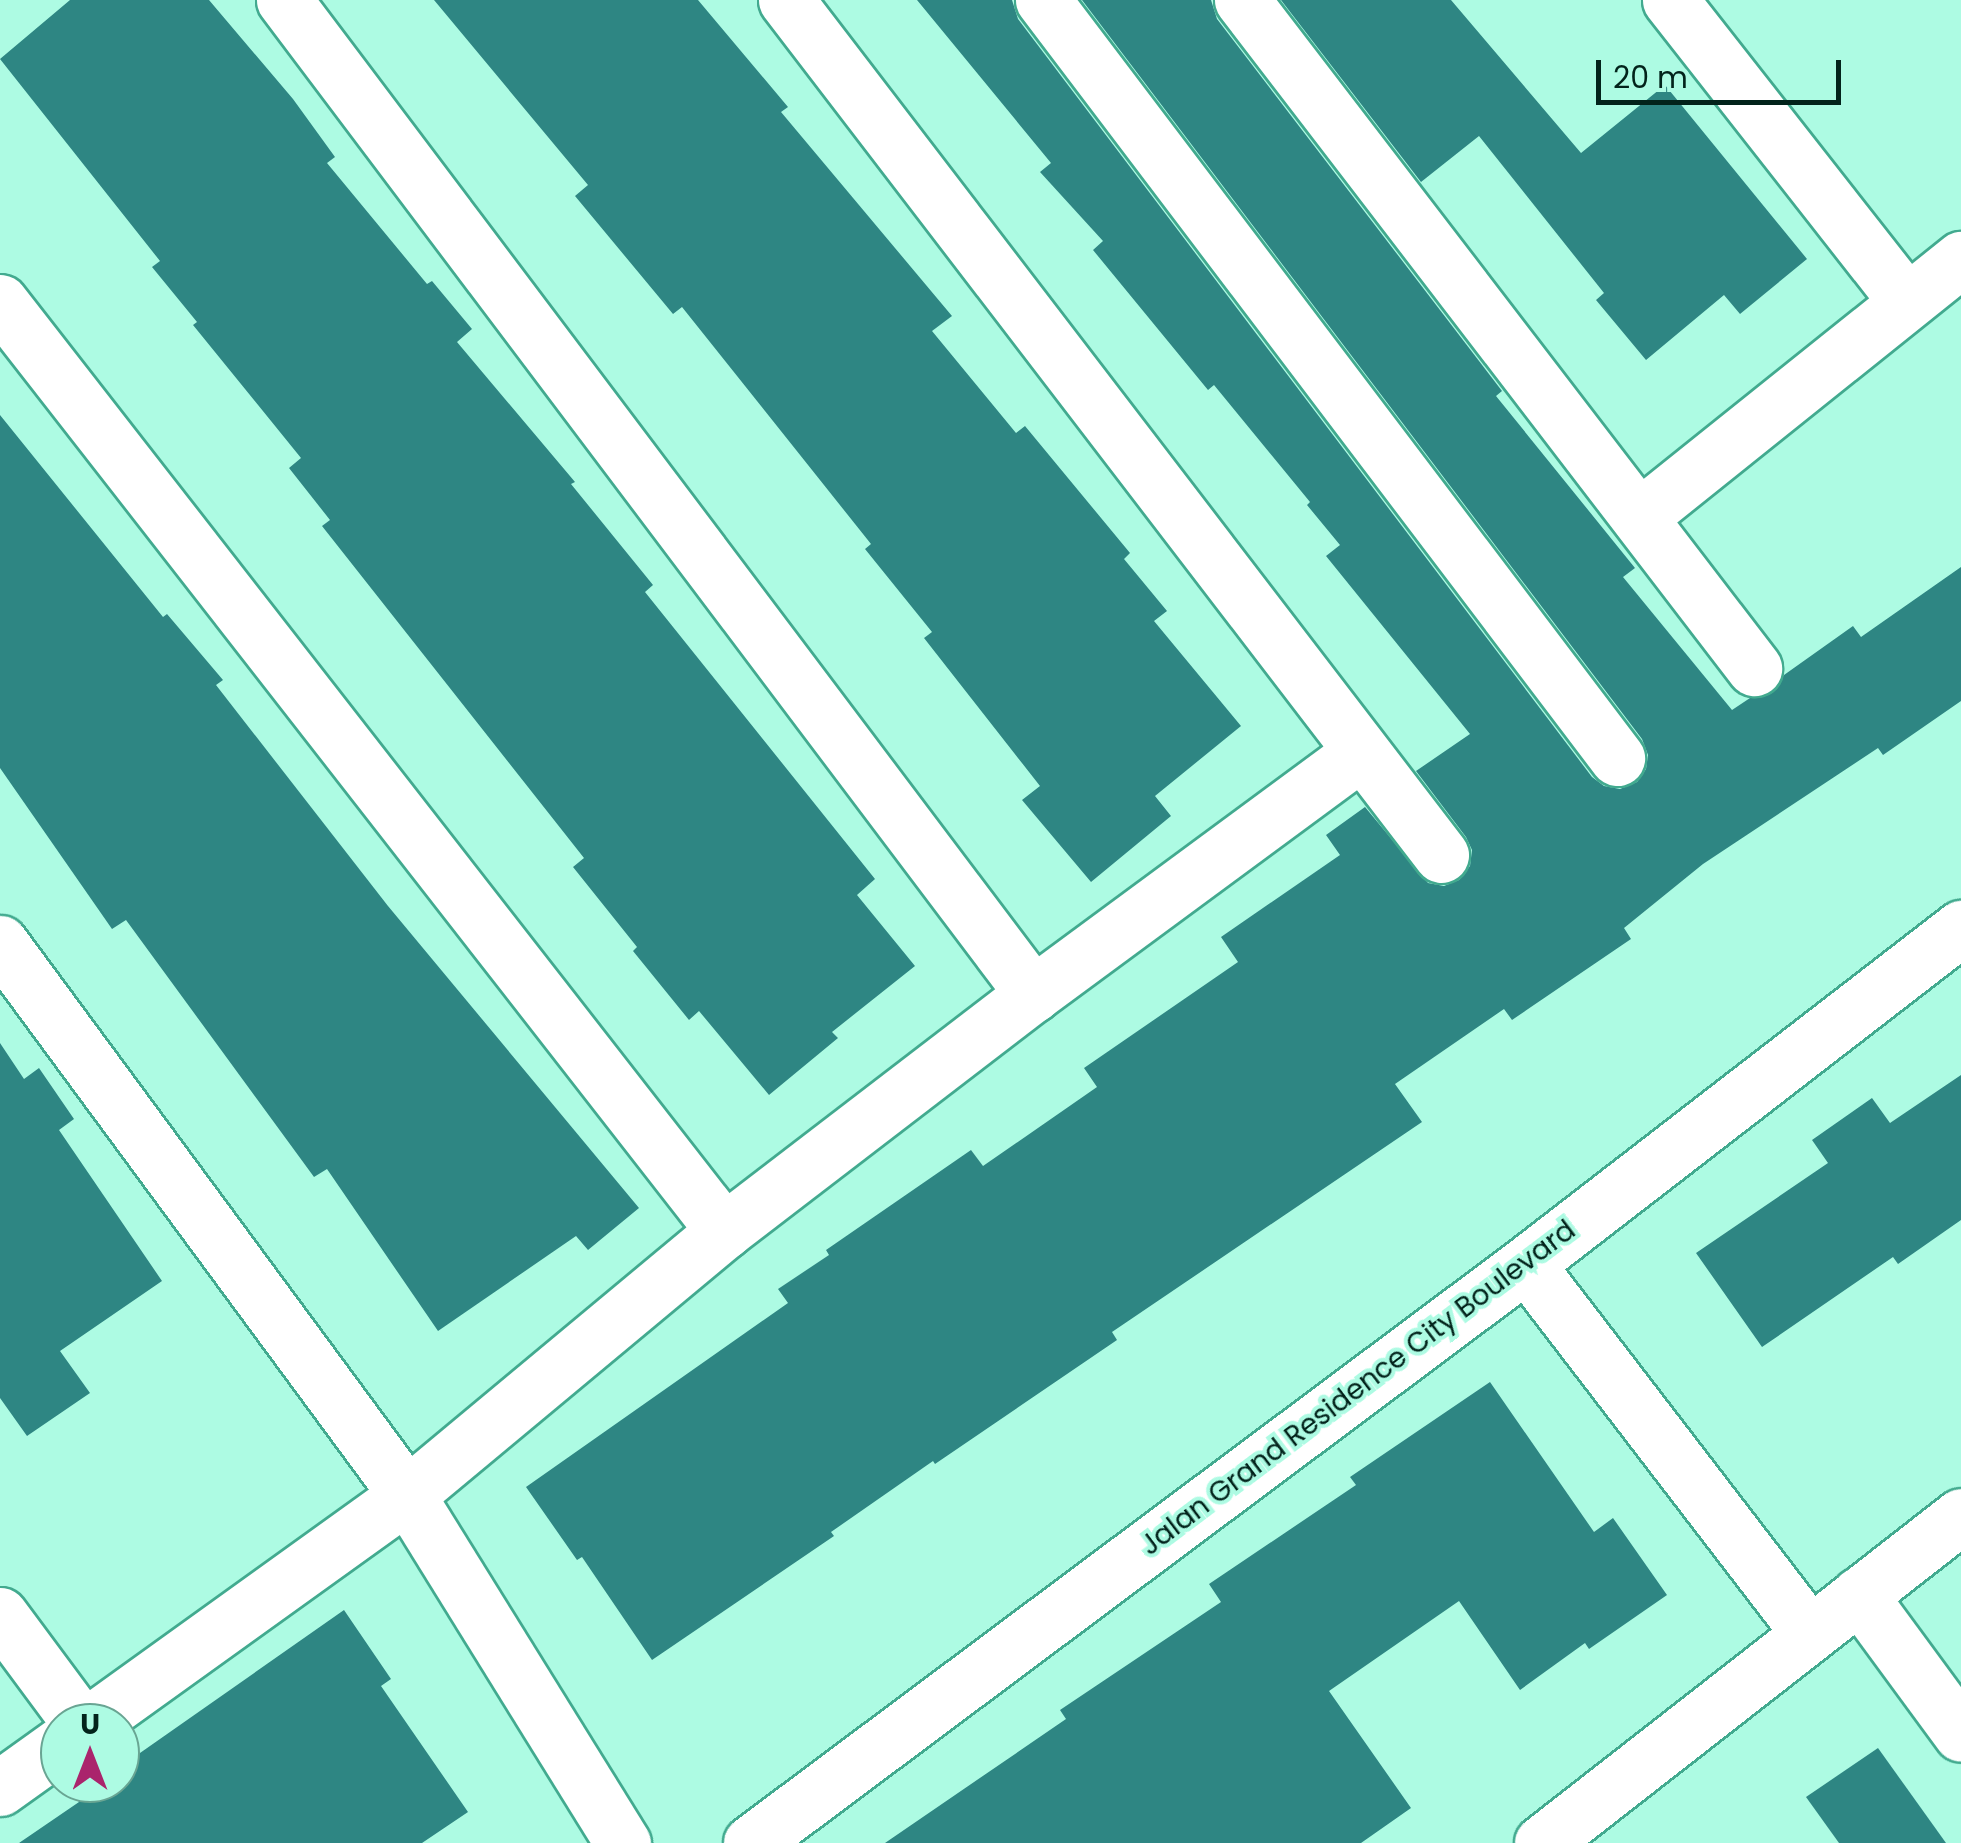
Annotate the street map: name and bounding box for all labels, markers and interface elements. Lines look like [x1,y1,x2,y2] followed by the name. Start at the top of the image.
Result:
[1601,40,1846,102] scale bar
[1613,56,1688,99] text: 20 m
[1134,1213,1582,1563] street label: Jalan Grand Residence City Boulevard
[40,1703,140,1803] north arrow
[80,1705,100,1744] text: U

